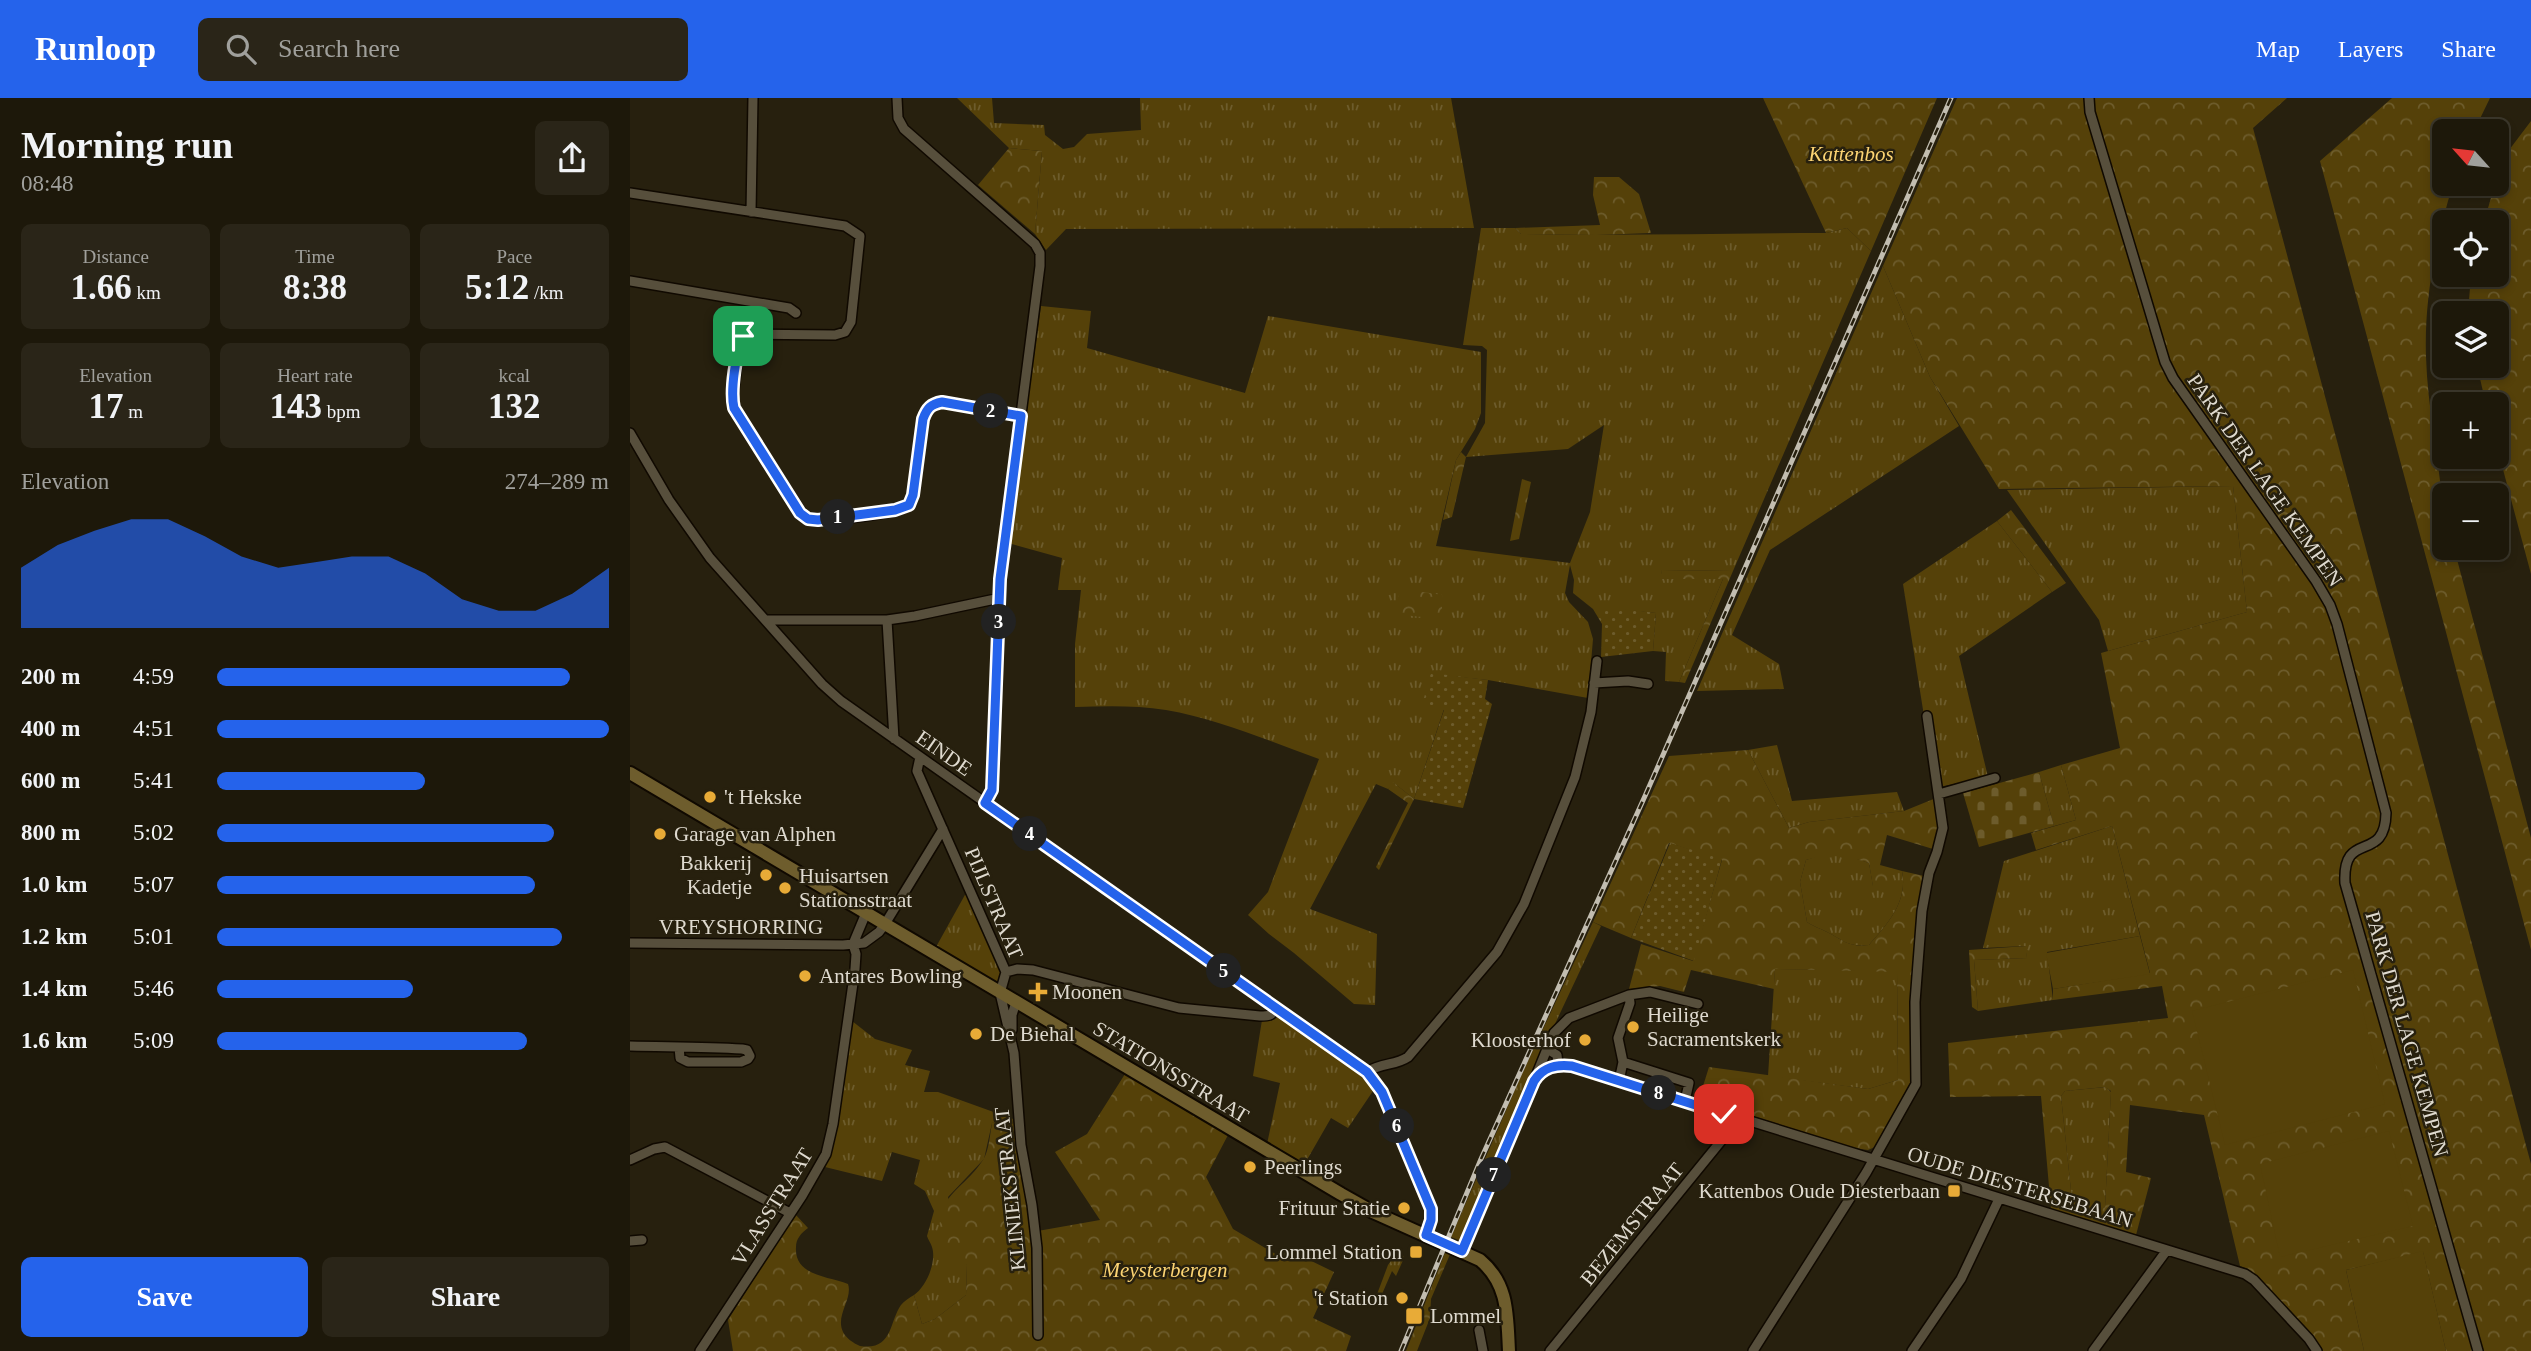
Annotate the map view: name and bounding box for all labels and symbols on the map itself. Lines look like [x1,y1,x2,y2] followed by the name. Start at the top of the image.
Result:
[2432,119,2510,196] north arrow
[1807,142,1894,166] park label: Kattenbos
[713,306,773,366] pin
[2182,369,2348,591] street label: PARK DER LAGE KEMPEN
[974,394,1008,428] pin: 2
[820,500,856,534] pin: 1
[982,604,1016,640] pin: 3
[911,725,977,781] street label: EINDE
[724,785,802,809] place label: 't Hekske
[702,789,718,805] marker: 't Hekske
[1012,816,1048,852] pin: 4
[674,822,837,846] place label: Garage van Alphen
[652,826,668,842] marker: Garage van Alphen
[960,844,1028,963] street label: PIJLSTRAAT
[680,851,752,899] place label: Bakkerij Kadetje
[799,864,912,912] place label: Huisartsen Stationsstraat
[758,867,774,883] marker: Bakkerij Kadetje
[777,880,793,896] marker: Huisartsen Stationsstraat
[2360,909,2454,1159] street label: PARK DER LAGE KEMPEN
[659,915,823,939] street label: VREYSHORRING
[1206,954,1242,988] pin: 5
[819,964,962,988] place label: Antares Bowling
[797,968,813,984] marker: Antares Bowling
[1052,980,1122,1004] place label: Moonen
[1030,984,1046,1000] marker: Moonen
[1647,1003,1782,1051] place label: Heilige Sacramentskerk
[1089,1016,1253,1128] street label: STATIONSSTRAAT
[1625,1019,1641,1035] marker: Heilige Sacramentskerk
[990,1022,1075,1046] place label: De Biehal
[968,1026,984,1042] marker: De Biehal
[1471,1028,1571,1052] place label: Kloosterhof
[1577,1032,1593,1048] marker: Kloosterhof
[1642,1076,1676,1110] pin: 8
[1694,1084,1754,1144] pin
[989,1106,1031,1272] street label: KLINIEKSTRAAT
[1380,1108,1414,1144] pin: 6
[1905,1141,2135,1233] street label: OUDE DIESTERSEBAAN
[726,1144,818,1270] street label: VLASSTRAAT
[1264,1155,1342,1179] place label: Peerlings
[1476,1158,1512,1192] pin: 7
[1575,1158,1689,1290] street label: BEZEMSTRAAT
[1242,1159,1258,1175] marker: Peerlings
[1699,1179,1940,1203] place label: Kattenbos Oude Diesterbaan
[1946,1183,1962,1199] marker: Kattenbos Oude Diesterbaan
[1279,1196,1390,1220] place label: Frituur Statie
[1396,1200,1412,1216] marker: Frituur Statie
[1266,1240,1402,1264] place label: Lommel Station
[1408,1244,1424,1260] marker: Lommel Station
[1101,1258,1228,1282] park label: Meysterbergen
[1314,1286,1388,1310] place label: 't Station
[1394,1290,1410,1306] marker: 't Station
[1430,1304,1501,1328] place label: Lommel
[1404,1306,1424,1326] marker: Lommel

